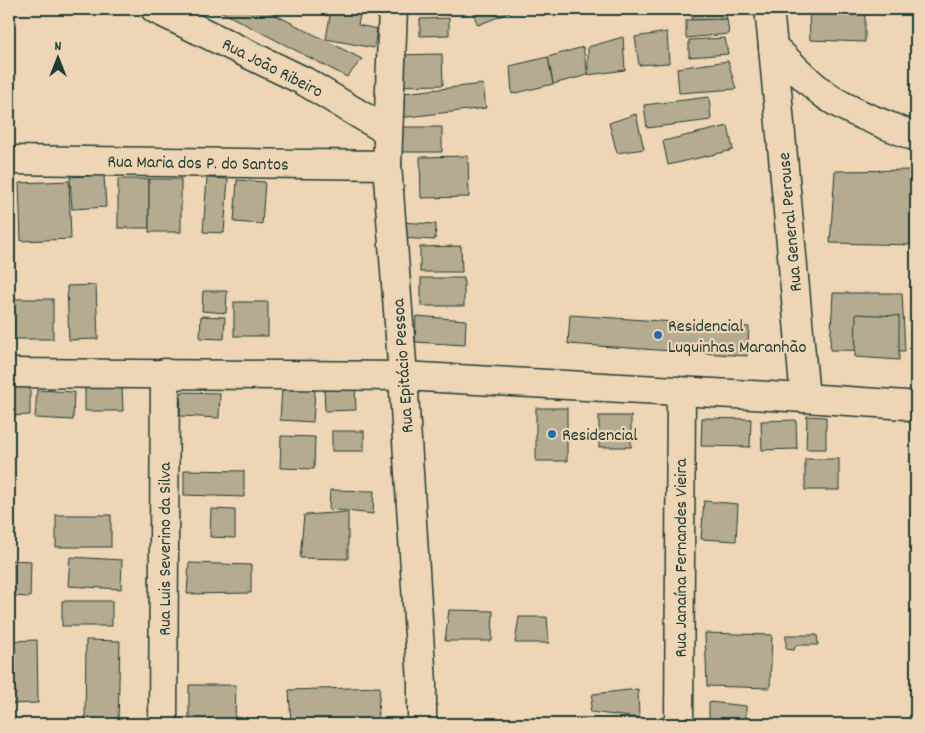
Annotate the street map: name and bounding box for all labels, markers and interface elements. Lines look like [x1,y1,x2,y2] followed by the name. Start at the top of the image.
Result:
[32,32,82,82] north arrow
[217,33,327,105] street label: Rua João Ribeiro
[55,37,62,57] text: N
[107,150,289,179] street label: Rua Maria dos P. do Santos
[773,151,810,293] street label: Rua General Perouse
[387,297,422,434] street label: Rua Epitácio Pessoa
[668,315,807,361] place label: Residencial Luquinhas Maranhão
[652,329,664,341] marker: Residencial Luquinhas Maranhão
[562,424,638,449] place label: Residencial
[546,428,558,440] marker: Residencial
[670,458,695,658] street label: Rua Janaína Fernandes Vieira
[154,462,179,636] street label: Rua Luis Severino da Silva

